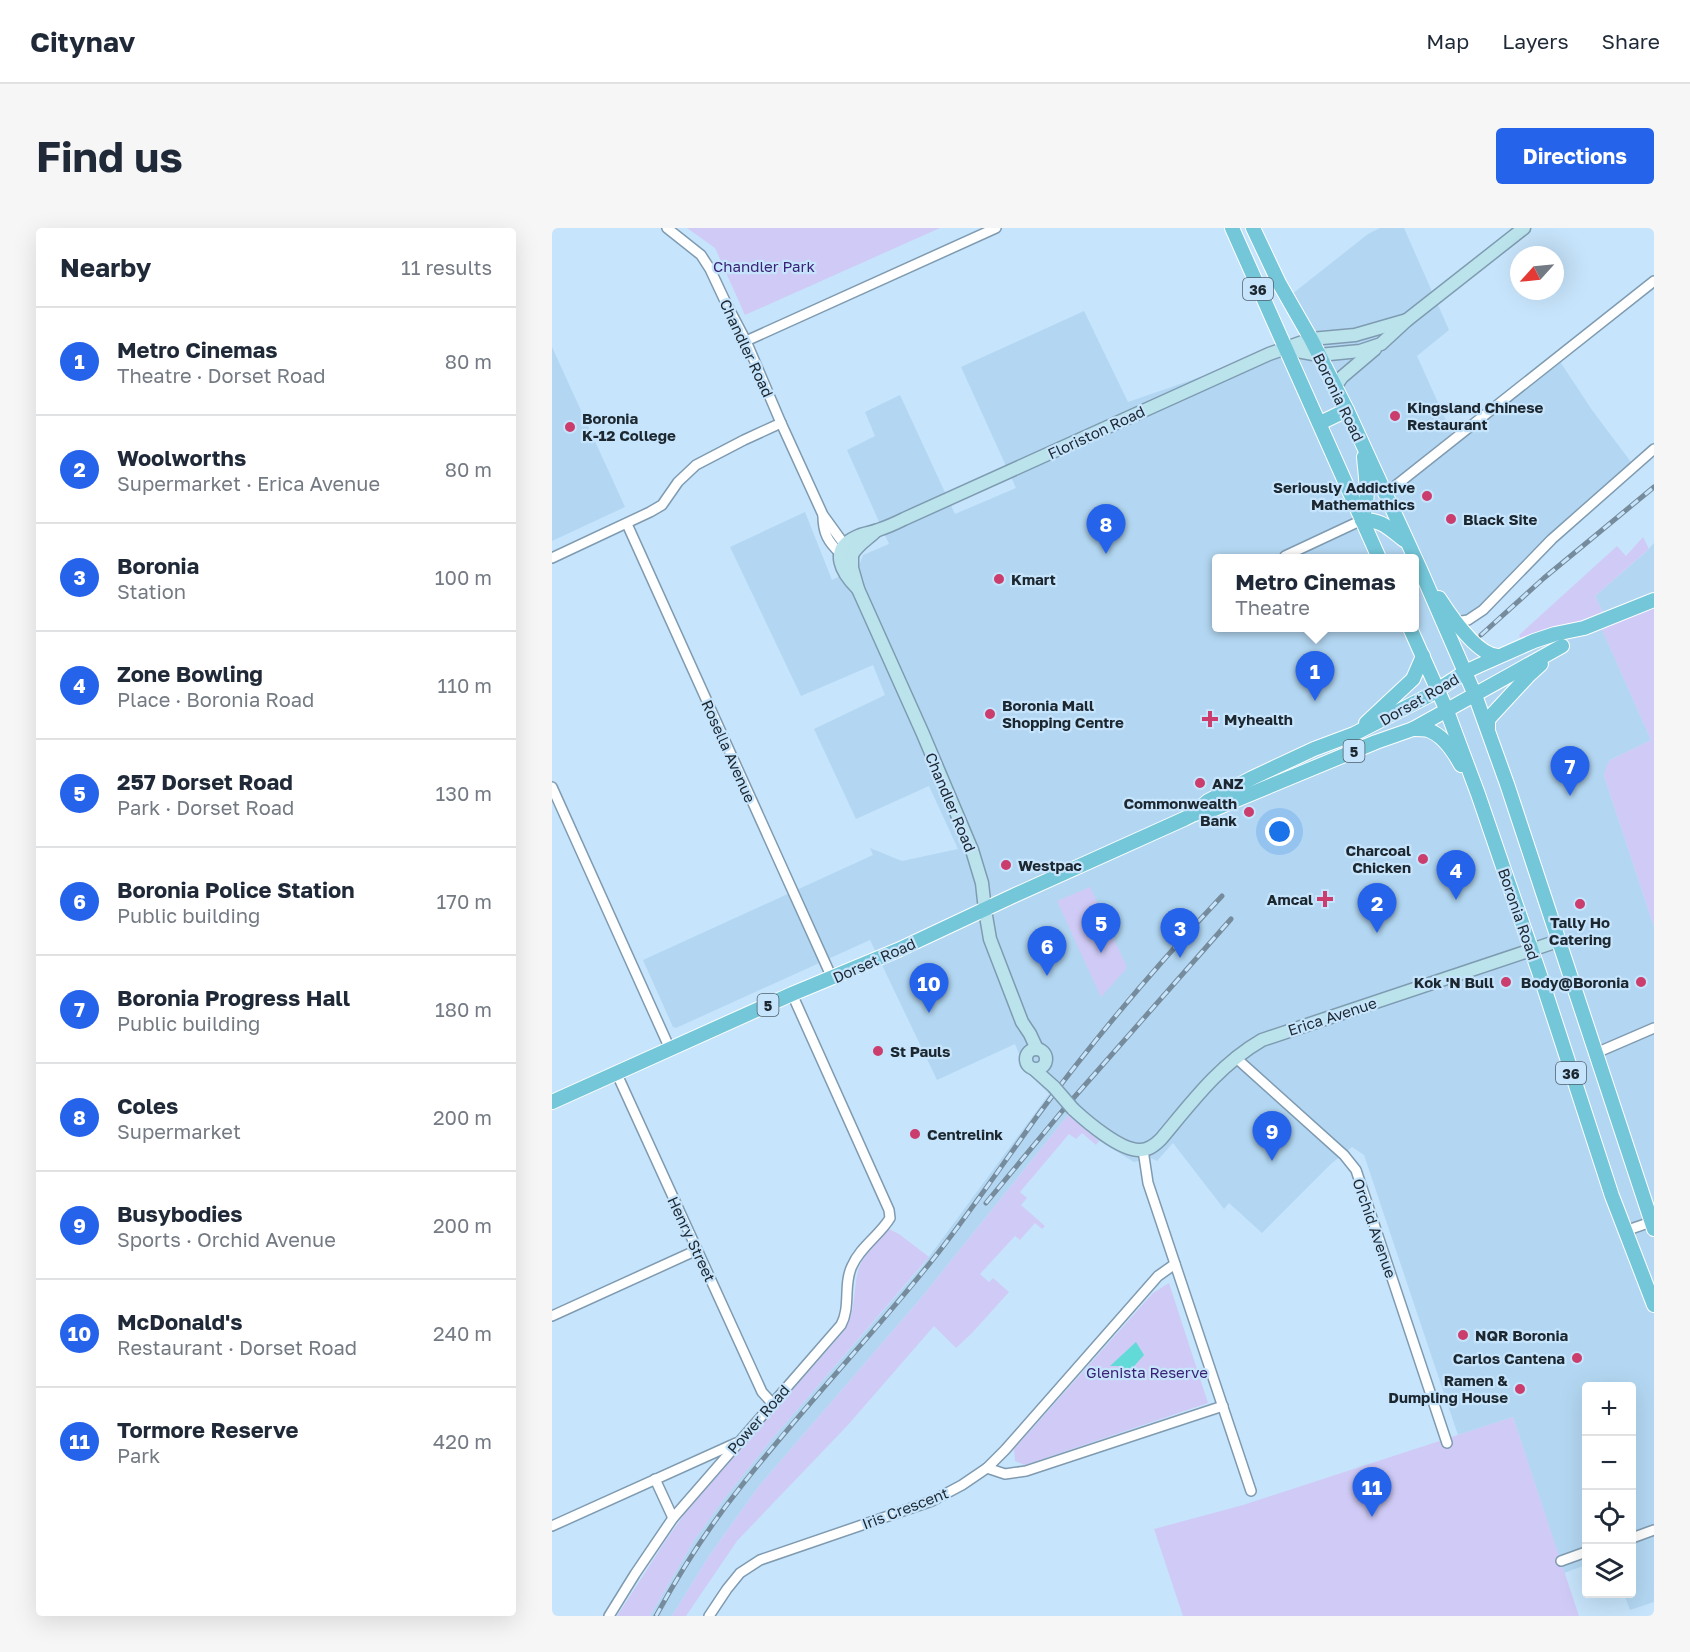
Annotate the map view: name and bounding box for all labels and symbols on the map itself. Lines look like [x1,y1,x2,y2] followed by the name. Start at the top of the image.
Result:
[1510,246,1564,300] north arrow
[713,257,815,275] park label: Chandler Park
[1243,278,1273,300] road number: 36
[716,296,778,400] street label: Chandler Road
[1310,350,1368,444] street label: Boronia Road
[1407,398,1544,433] place label: Kingsland Chinese Restaurant
[1045,402,1147,462] street label: Floriston Road
[582,409,676,444] place label: Boronia K-12 College
[1388,409,1402,423] marker: Kingsland Chinese Restaurant
[563,420,577,434] marker: Boronia K-12 College
[1273,478,1415,513] place label: Seriously Addictive Mathemathics
[1420,489,1434,503] marker: Seriously Addictive Mathemathics
[1086,504,1126,554] pin: 8
[1463,510,1538,528] place label: Black Site
[1444,512,1458,526] marker: Black Site
[1011,570,1056,588] place label: Kmart
[992,572,1006,586] marker: Kmart
[1296,652,1335,701] pin: 1
[1376,669,1462,729] street label: Dorset Road
[1002,696,1124,731] place label: Boronia Mall Shopping Centre
[698,697,760,805] street label: Rosella Avenue
[983,707,997,721] marker: Boronia Mall Shopping Centre
[1201,710,1219,728] marker: Myhealth
[1224,710,1293,728] place label: Myhealth
[1344,740,1364,762] road number: 5
[1550,746,1590,796] pin: 7
[922,750,980,854] street label: Chandler Road
[1212,774,1244,792] place label: ANZ
[1193,776,1207,790] marker: ANZ
[1123,794,1237,829] place label: Commonwealth Bank
[1242,805,1256,819] marker: Commonwealth Bank
[1265,817,1294,846] your location
[1346,841,1411,876] place label: Charcoal Chicken
[1436,850,1476,900] pin: 4
[1416,852,1430,866] marker: Charcoal Chicken
[1018,856,1082,874] place label: Westpac
[999,858,1013,872] marker: Westpac
[1495,866,1543,962] street label: Boronia Road
[1358,884,1396,933] pin: 2
[1267,890,1313,908] place label: Amcal
[1318,892,1332,906] marker: Amcal
[1573,897,1587,911] marker: Tally Ho Catering
[1082,904,1120,953] pin: 5
[1160,908,1200,958] pin: 3
[1549,913,1611,948] place label: Tally Ho Catering
[1028,926,1066,976] pin: 6
[830,934,918,986] street label: Dorset Road
[910,964,949,1013] pin: 10
[1414,973,1494,991] place label: Kok 'N Bull
[1521,973,1629,991] place label: Body@Boronia
[1499,975,1513,989] marker: Kok 'N Bull
[1634,975,1648,989] marker: Body@Boronia
[1285,993,1379,1039] street label: Erica Avenue
[758,994,778,1016] road number: 5
[890,1042,951,1060] place label: St Pauls
[871,1044,885,1058] marker: St Pauls
[1556,1062,1586,1084] road number: 36
[1252,1112,1292,1161] pin: 9
[927,1125,1003,1143] place label: Centrelink
[908,1127,922,1141] marker: Centrelink
[1350,1176,1401,1280] street label: Orchid Avenue
[664,1193,720,1285] street label: Henry Street
[1475,1326,1569,1344] place label: NQR Boronia
[1456,1328,1470,1342] marker: NQR Boronia
[1453,1349,1565,1367] place label: Carlos Cantena
[1570,1351,1584,1365] marker: Carlos Cantena
[1086,1363,1208,1381] park label: Glenista Reserve
[1388,1371,1508,1406] place label: Ramen & Dumpling House
[723,1381,793,1457] street label: Power Road
[1513,1382,1527,1396] marker: Ramen & Dumpling House
[1352,1468,1392,1517] pin: 11
[859,1483,951,1533] street label: Iris Crescent

